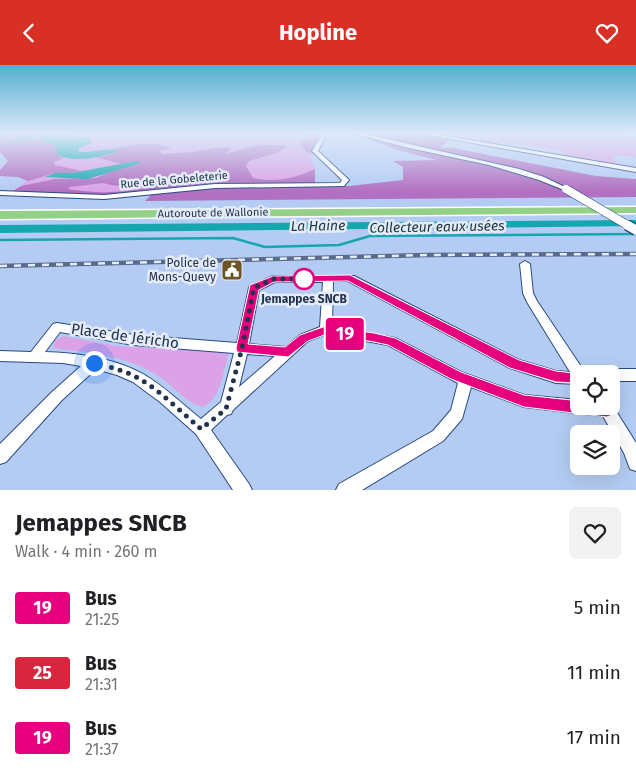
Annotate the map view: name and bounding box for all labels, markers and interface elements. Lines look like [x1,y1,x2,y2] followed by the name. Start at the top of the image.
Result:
[15,19,43,47] icon: back
[279,19,357,46] text: Hopline
[593,19,621,47] icon: heart
[120,169,228,191] street label: Rue de la Gobeleterie
[157,206,269,220] street label: Autoroute de Wallonie
[290,217,346,235] water label: La Haine
[369,217,505,237] water label: Collecteur eaux usées
[149,256,216,284] place label: Police de Mons-Quevy
[220,258,244,282] public building icon: Police de Mons-Quevy
[293,268,315,290] marker: Jemappes SNCB
[260,292,348,306] place label: Jemappes SNCB
[322,318,368,350] line badge: 19
[70,320,180,352] street label: Place de Jéricho
[336,323,354,345] text: 19
[82,351,107,376] your location
[570,365,620,475] map controls
[570,365,620,415] button: locate
[570,425,620,475] button: layers
[569,507,621,559] button: heart
[15,509,187,537] text: Jemappes SNCB
[15,542,157,561] text: Walk · 4 min · 260 m
[85,587,117,610] text: Bus
[574,596,621,619] text: 5 min
[33,597,52,619] text: 19
[85,610,119,629] text: 21:25
[85,652,117,675] text: Bus
[567,661,621,684] text: 11 min
[33,662,52,684] text: 25
[85,675,118,694] text: 21:31
[85,717,117,740] text: Bus
[567,726,621,749] text: 17 min
[33,727,52,749] text: 19
[85,740,118,759] text: 21:37

